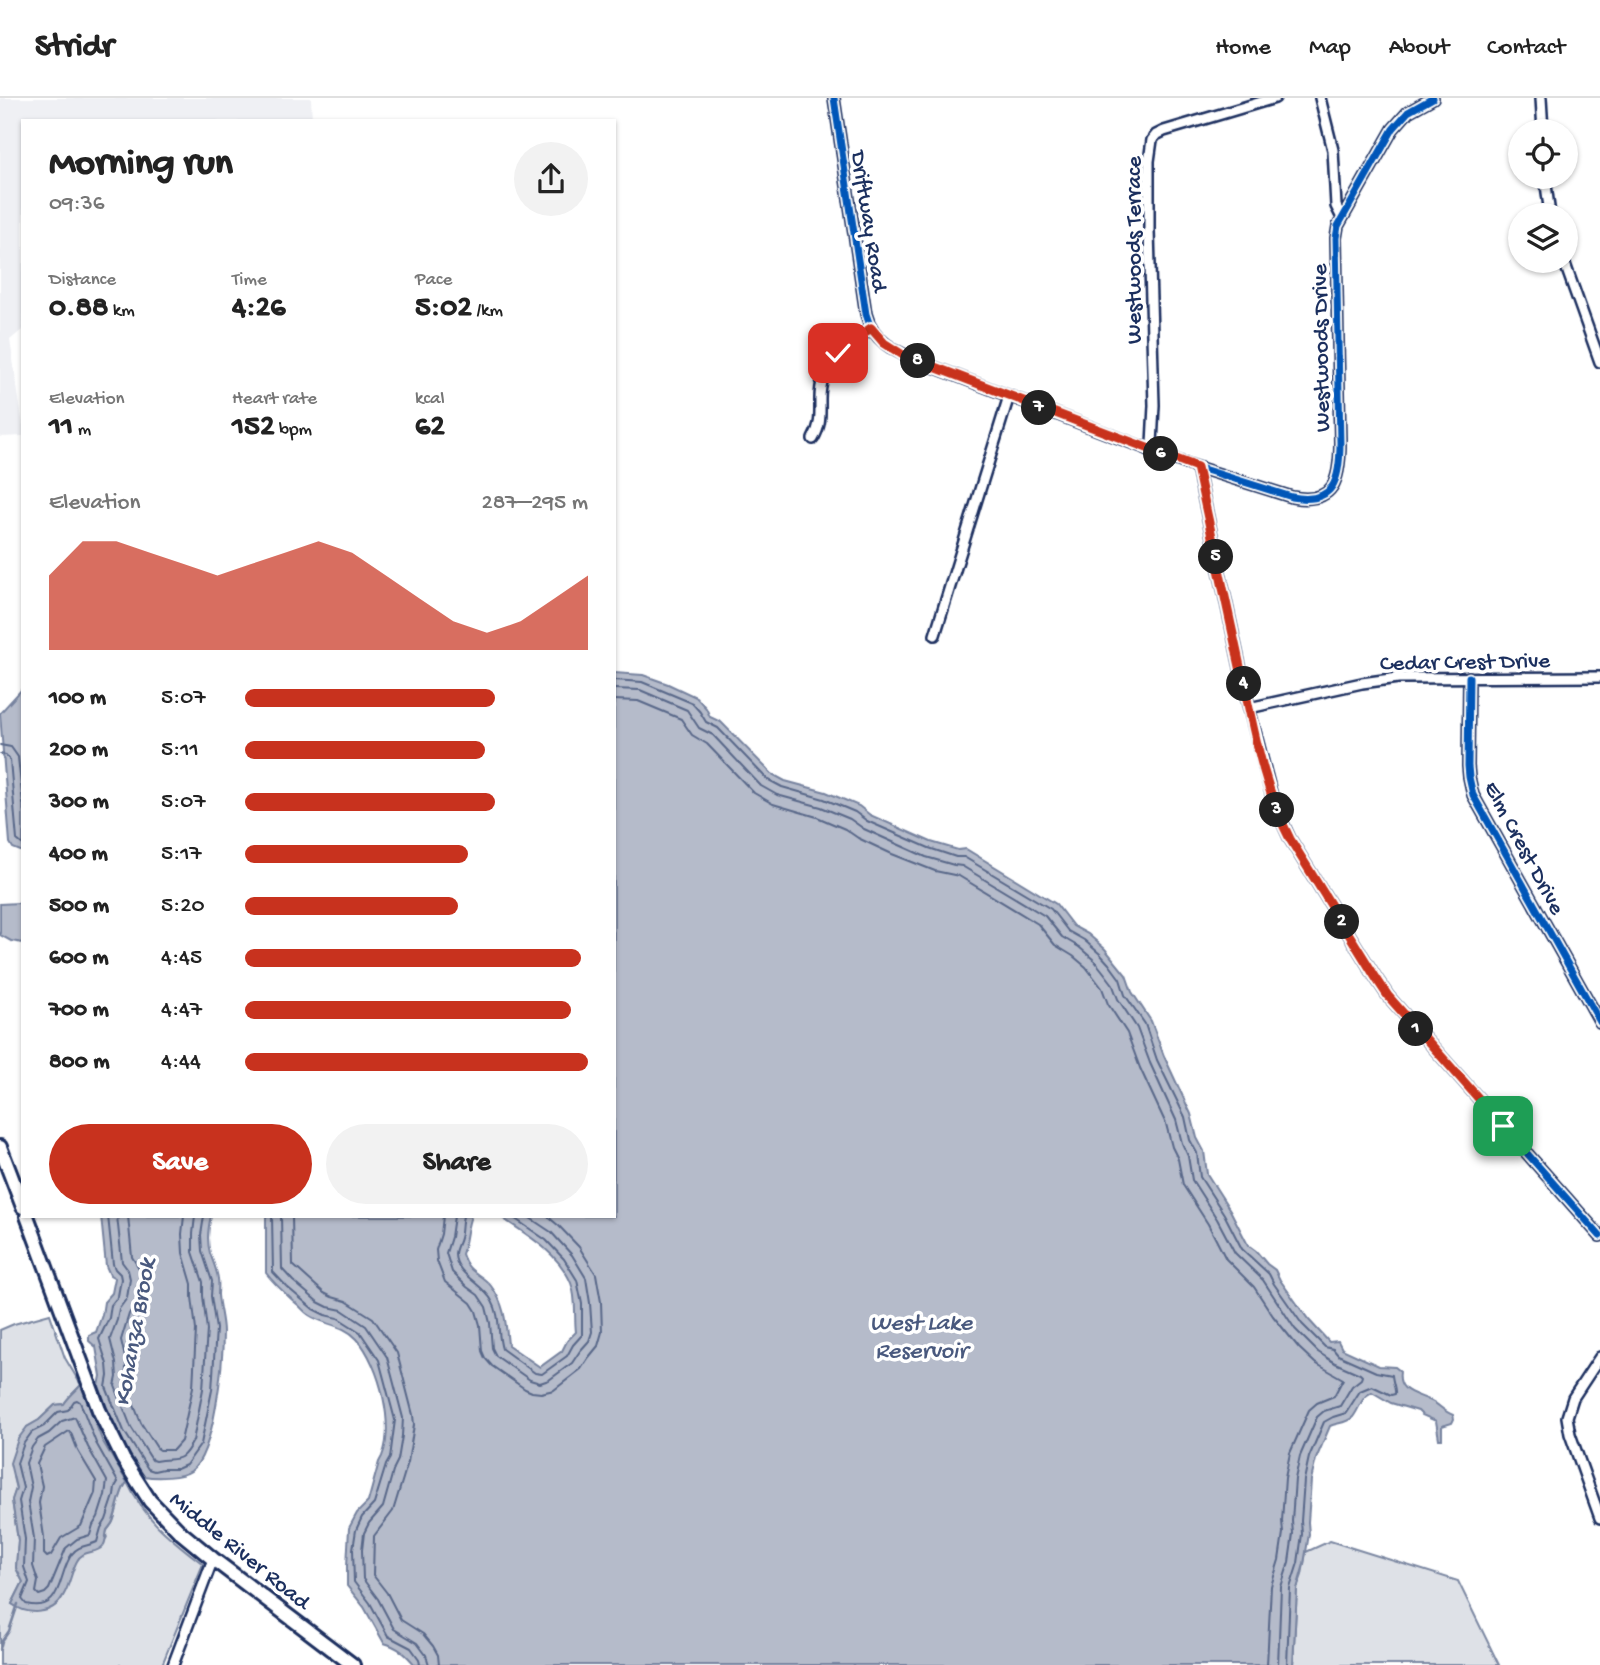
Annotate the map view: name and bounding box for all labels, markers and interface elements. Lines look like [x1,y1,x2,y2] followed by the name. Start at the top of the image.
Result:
[35,29,114,67] text: Stridr
[1215,34,1271,63] text: Home
[1309,34,1351,63] text: Map
[1389,34,1449,63] text: About
[1487,34,1565,63] text: Contact
[1508,119,1578,273] map controls
[1508,119,1578,189] button: locate
[514,142,588,216] button: share
[49,143,233,187] text: Morning run
[843,147,892,295] street label: Driftway Road
[1122,155,1149,344] street label: Westwoods Terrace
[49,191,104,218] text: 09:36
[1508,203,1578,273] button: layers
[1308,262,1337,432] street label: Westwoods Drive
[49,269,116,292] text: Distance
[232,269,267,292] text: Time
[415,269,452,292] text: Pace
[49,292,108,327] text: 0.88
[232,292,286,327] text: 4:26
[415,292,472,327] text: 5:02
[108,300,135,323] text: km
[472,300,503,323] text: /km
[808,323,868,383] pin
[819,334,857,372] icon: check
[900,344,936,378] pin: 8
[912,349,923,372] text: 8
[49,388,125,411] text: Elevation
[232,388,317,411] text: Heart rate
[415,388,445,411] text: kcal
[1021,390,1056,426] pin: 7
[1034,396,1043,419] text: 7
[49,411,73,446] text: 11
[232,411,275,446] text: 152
[415,411,445,446] text: 62
[73,419,91,442] text: m
[275,419,312,442] text: bpm
[1144,436,1178,472] pin: 6
[1156,442,1165,465] text: 6
[49,490,140,517] text: Elevation
[481,490,588,517] text: 287–295 m
[1198,540,1234,574] pin: 5
[1211,545,1221,568] text: 5
[1380,648,1551,678] street label: Cedar Crest Drive
[1226,666,1262,702] pin: 4
[1239,672,1248,695] text: 4
[49,685,106,712] text: 100 m
[161,685,205,712] text: 5:07
[49,737,108,764] text: 200 m
[161,737,199,764] text: 5:11
[1476,777,1570,921] street label: Elm Crest Drive
[49,789,109,816] text: 300 m
[161,789,205,816] text: 5:07
[1260,792,1294,828] pin: 3
[1272,798,1281,821] text: 3
[49,841,108,868] text: 400 m
[161,841,202,868] text: 5:17
[49,893,109,920] text: 500 m
[161,893,205,920] text: 5:20
[1324,904,1360,940] pin: 2
[1337,910,1346,933] text: 2
[49,945,109,972] text: 600 m
[161,945,202,972] text: 4:45
[49,997,109,1024] text: 700 m
[161,997,202,1024] text: 4:47
[1398,1012,1434,1046] pin: 1
[1412,1017,1419,1040] text: 1
[49,1049,110,1076] text: 800 m
[161,1049,201,1076] text: 4:44
[1473,1096,1533,1156] pin
[1484,1107,1522,1145] icon: arrive
[49,1124,312,1204] button: Save
[326,1124,588,1204] button: Share
[109,1254,164,1409] water label: Kohanza Brook
[870,1310,974,1367] water label: West Lake Reservoir
[163,1487,316,1618] street label: Middle River Road

